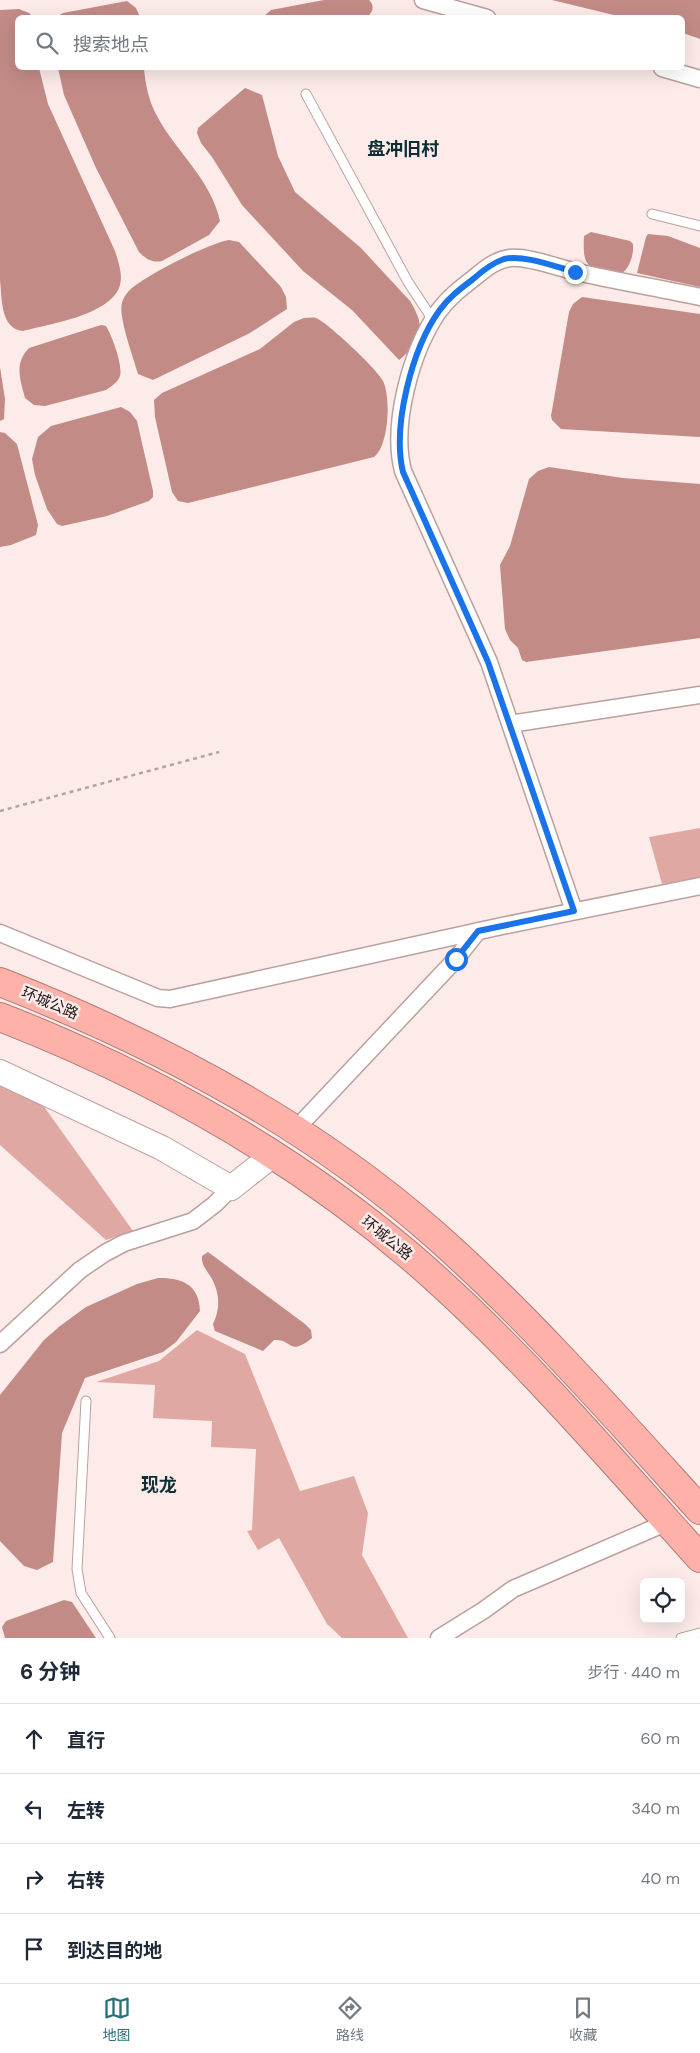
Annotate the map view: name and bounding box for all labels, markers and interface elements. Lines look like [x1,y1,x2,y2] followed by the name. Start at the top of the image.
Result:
[15,15,685,70] search box
[33,29,61,57] icon: search
[73,32,149,57] text: 搜索地点
[367,137,439,161] district label: 盘冲旧村
[564,261,587,284] route end
[445,948,468,971] route start
[18,982,82,1024] street label: 环城公路
[357,1211,417,1265] street label: 环城公路
[141,1473,177,1497] district label: 现龙
[640,1578,685,1623] map controls
[640,1578,685,1623] button: locate
[20,1658,80,1686] text: 6 分钟
[587,1662,680,1683] text: 步行 · 440 m
[20,1725,48,1753] icon: ahead
[67,1728,105,1753] text: 直行
[640,1728,680,1749] text: 60 m
[20,1795,48,1823] icon: left
[67,1798,105,1823] text: 左转
[631,1798,680,1819] text: 340 m
[20,1865,48,1893] icon: right
[67,1868,105,1893] text: 右转
[641,1868,680,1889] text: 40 m
[20,1935,48,1963] icon: arrive
[67,1938,162,1963] text: 到达目的地
[103,1994,131,2044] tab: 地图
[336,1994,364,2044] tab: 路线
[569,1994,597,2044] tab: 收藏

